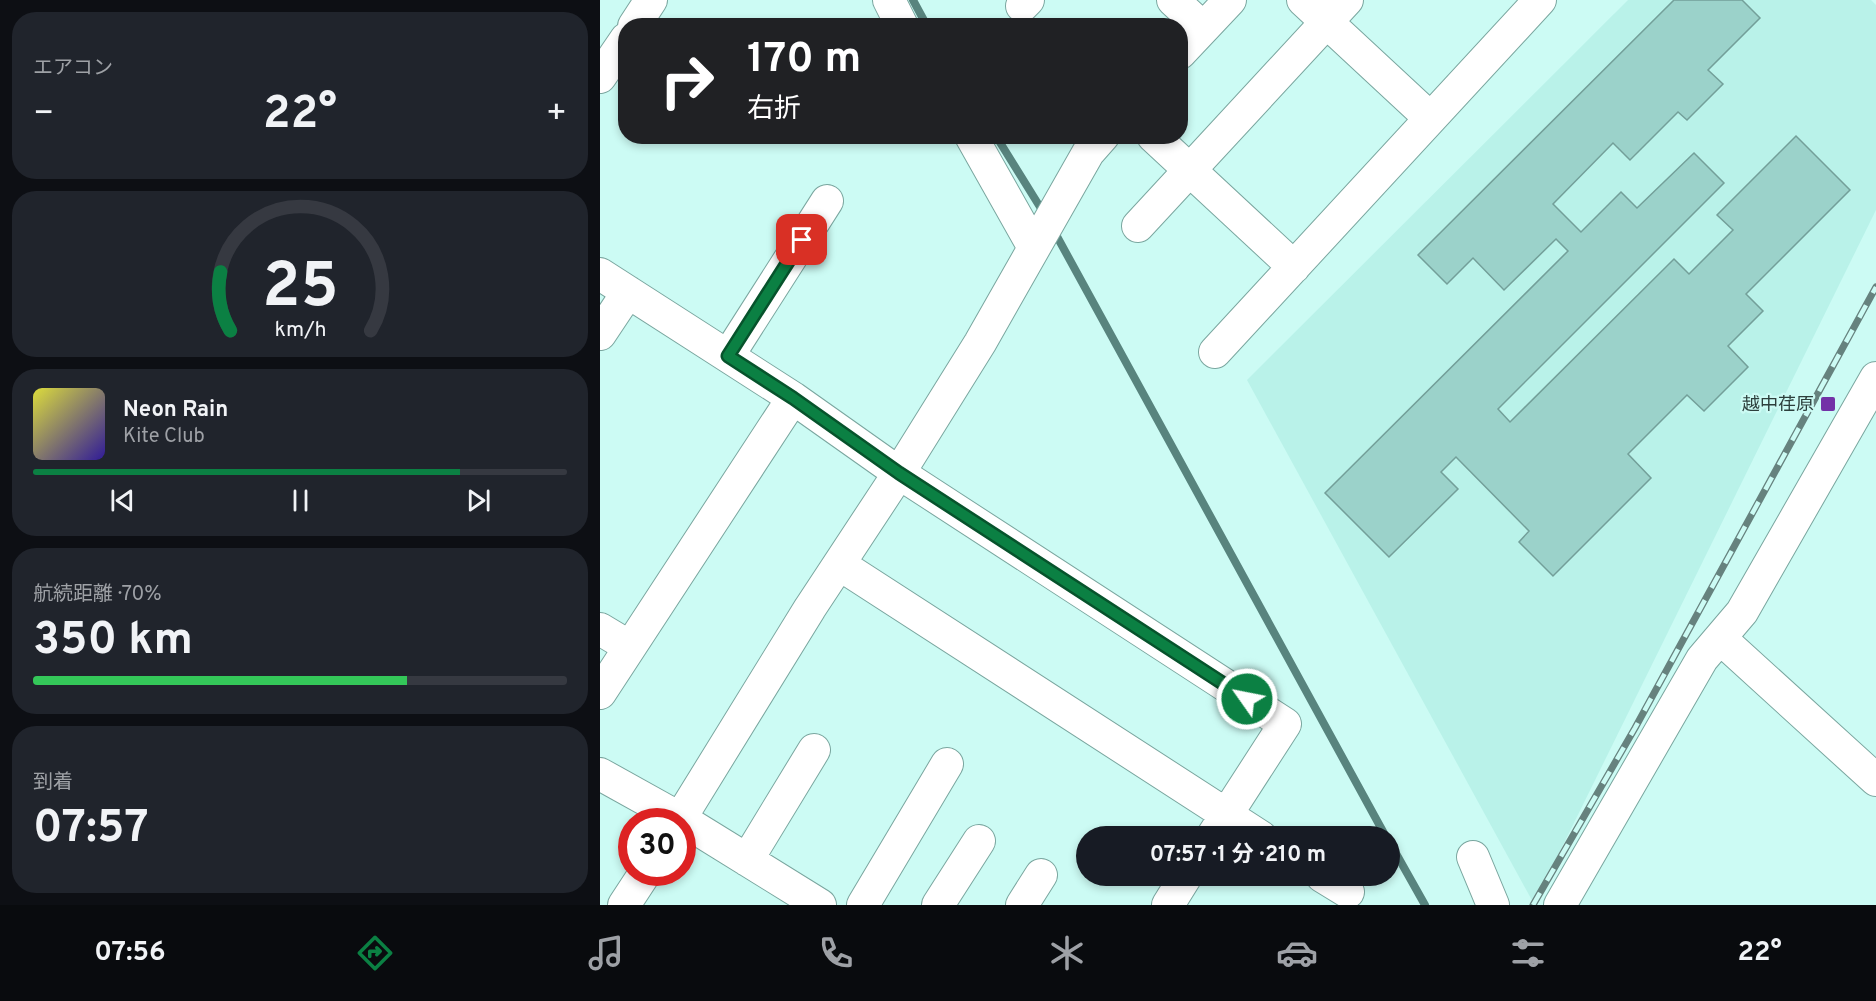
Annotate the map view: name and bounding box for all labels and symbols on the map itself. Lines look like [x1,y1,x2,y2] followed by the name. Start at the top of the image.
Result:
[776,214,827,265] pin
[1742,394,1814,417] place label: 越中荏原
[1819,395,1837,413] marker: 越中荏原
[1215,667,1279,731] position arrow
[618,808,696,886] speed limit sign: 30

